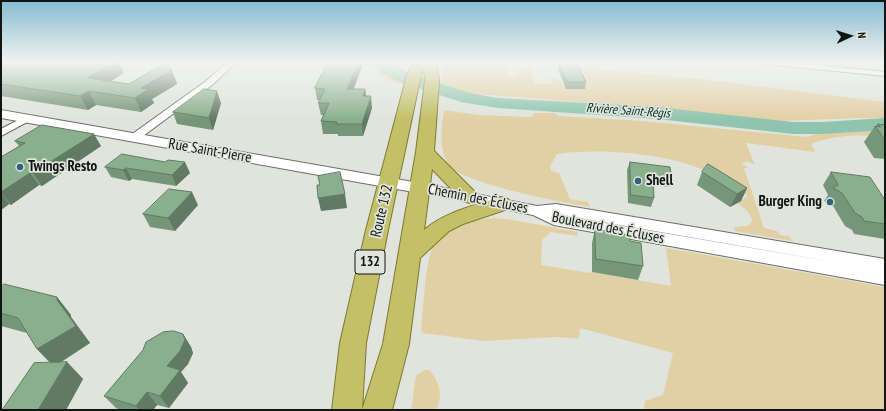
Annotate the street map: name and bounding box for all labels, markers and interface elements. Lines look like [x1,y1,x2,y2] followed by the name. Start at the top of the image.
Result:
[830,16,870,56] north arrow
[855,32,869,39] text: N
[585,100,671,122] water label: Rivière Saint-Régis
[167,135,253,167] street label: Rue Saint-Pierre
[28,158,97,176] place label: Twings Resto
[15,162,25,172] marker: Twings Resto
[646,172,673,190] place label: Shell
[633,176,643,186] marker: Shell
[426,180,530,218] street label: Chemin des Écluses
[367,183,397,239] street label: Route 132
[758,193,822,211] place label: Burger King
[825,197,835,207] marker: Burger King
[550,208,666,248] street label: Boulevard des Écluses
[355,250,385,274] road number: 132

